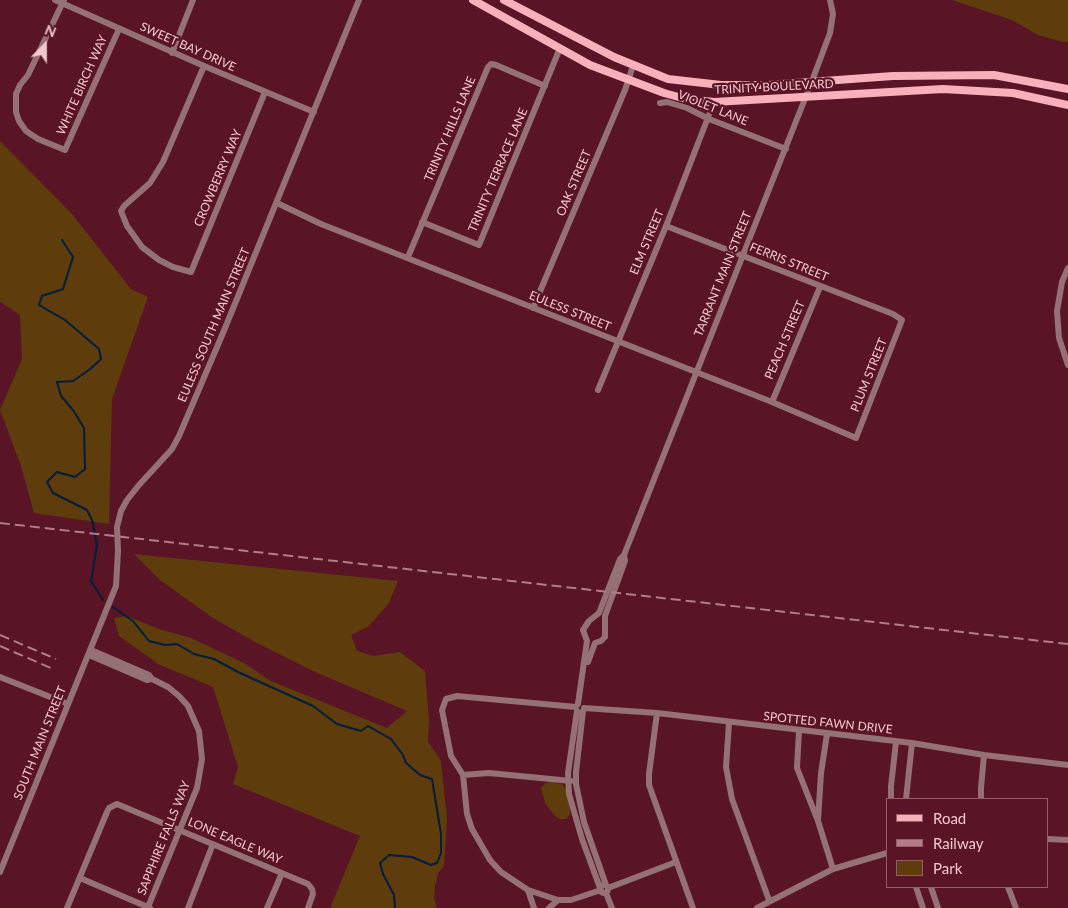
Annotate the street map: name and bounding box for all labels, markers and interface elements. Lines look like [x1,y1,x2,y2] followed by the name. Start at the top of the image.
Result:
[138,19,238,75] street label: SWEET BAY DRIVE
[20,20,70,70] north arrow
[43,21,59,41] text: N
[54,33,110,137] street label: WHITE BIRCH WAY
[421,74,479,184] street label: TRINITY HILLS LANE
[714,77,834,97] street label: TRINITY BOULEVARD
[676,87,750,129] street label: VIOLET LANE
[465,106,531,234] street label: TRINITY TERRACE LANE
[191,127,245,229] street label: CROWBERRY WAY
[554,148,594,218] street label: OAK STREET
[627,207,667,277] street label: ELM STREET
[691,209,755,339] street label: TARRANT MAIN STREET
[747,240,831,284] street label: FERRIS STREET
[175,246,253,404] street label: EULESS SOUTH MAIN STREET
[527,288,613,334] street label: EULESS STREET
[762,298,808,382] street label: PEACH STREET
[848,336,890,414] street label: PLUM STREET
[11,684,69,802] street label: SOUTH MAIN STREET
[763,709,893,737] street label: SPOTTED FAWN DRIVE
[135,779,193,897] street label: SAPPHIRE FALLS WAY
[886,798,1048,888] legend
[933,809,966,827] text: Road
[186,815,284,867] street label: LONE EAGLE WAY
[933,834,984,852] text: Railway
[933,859,962,877] text: Park

